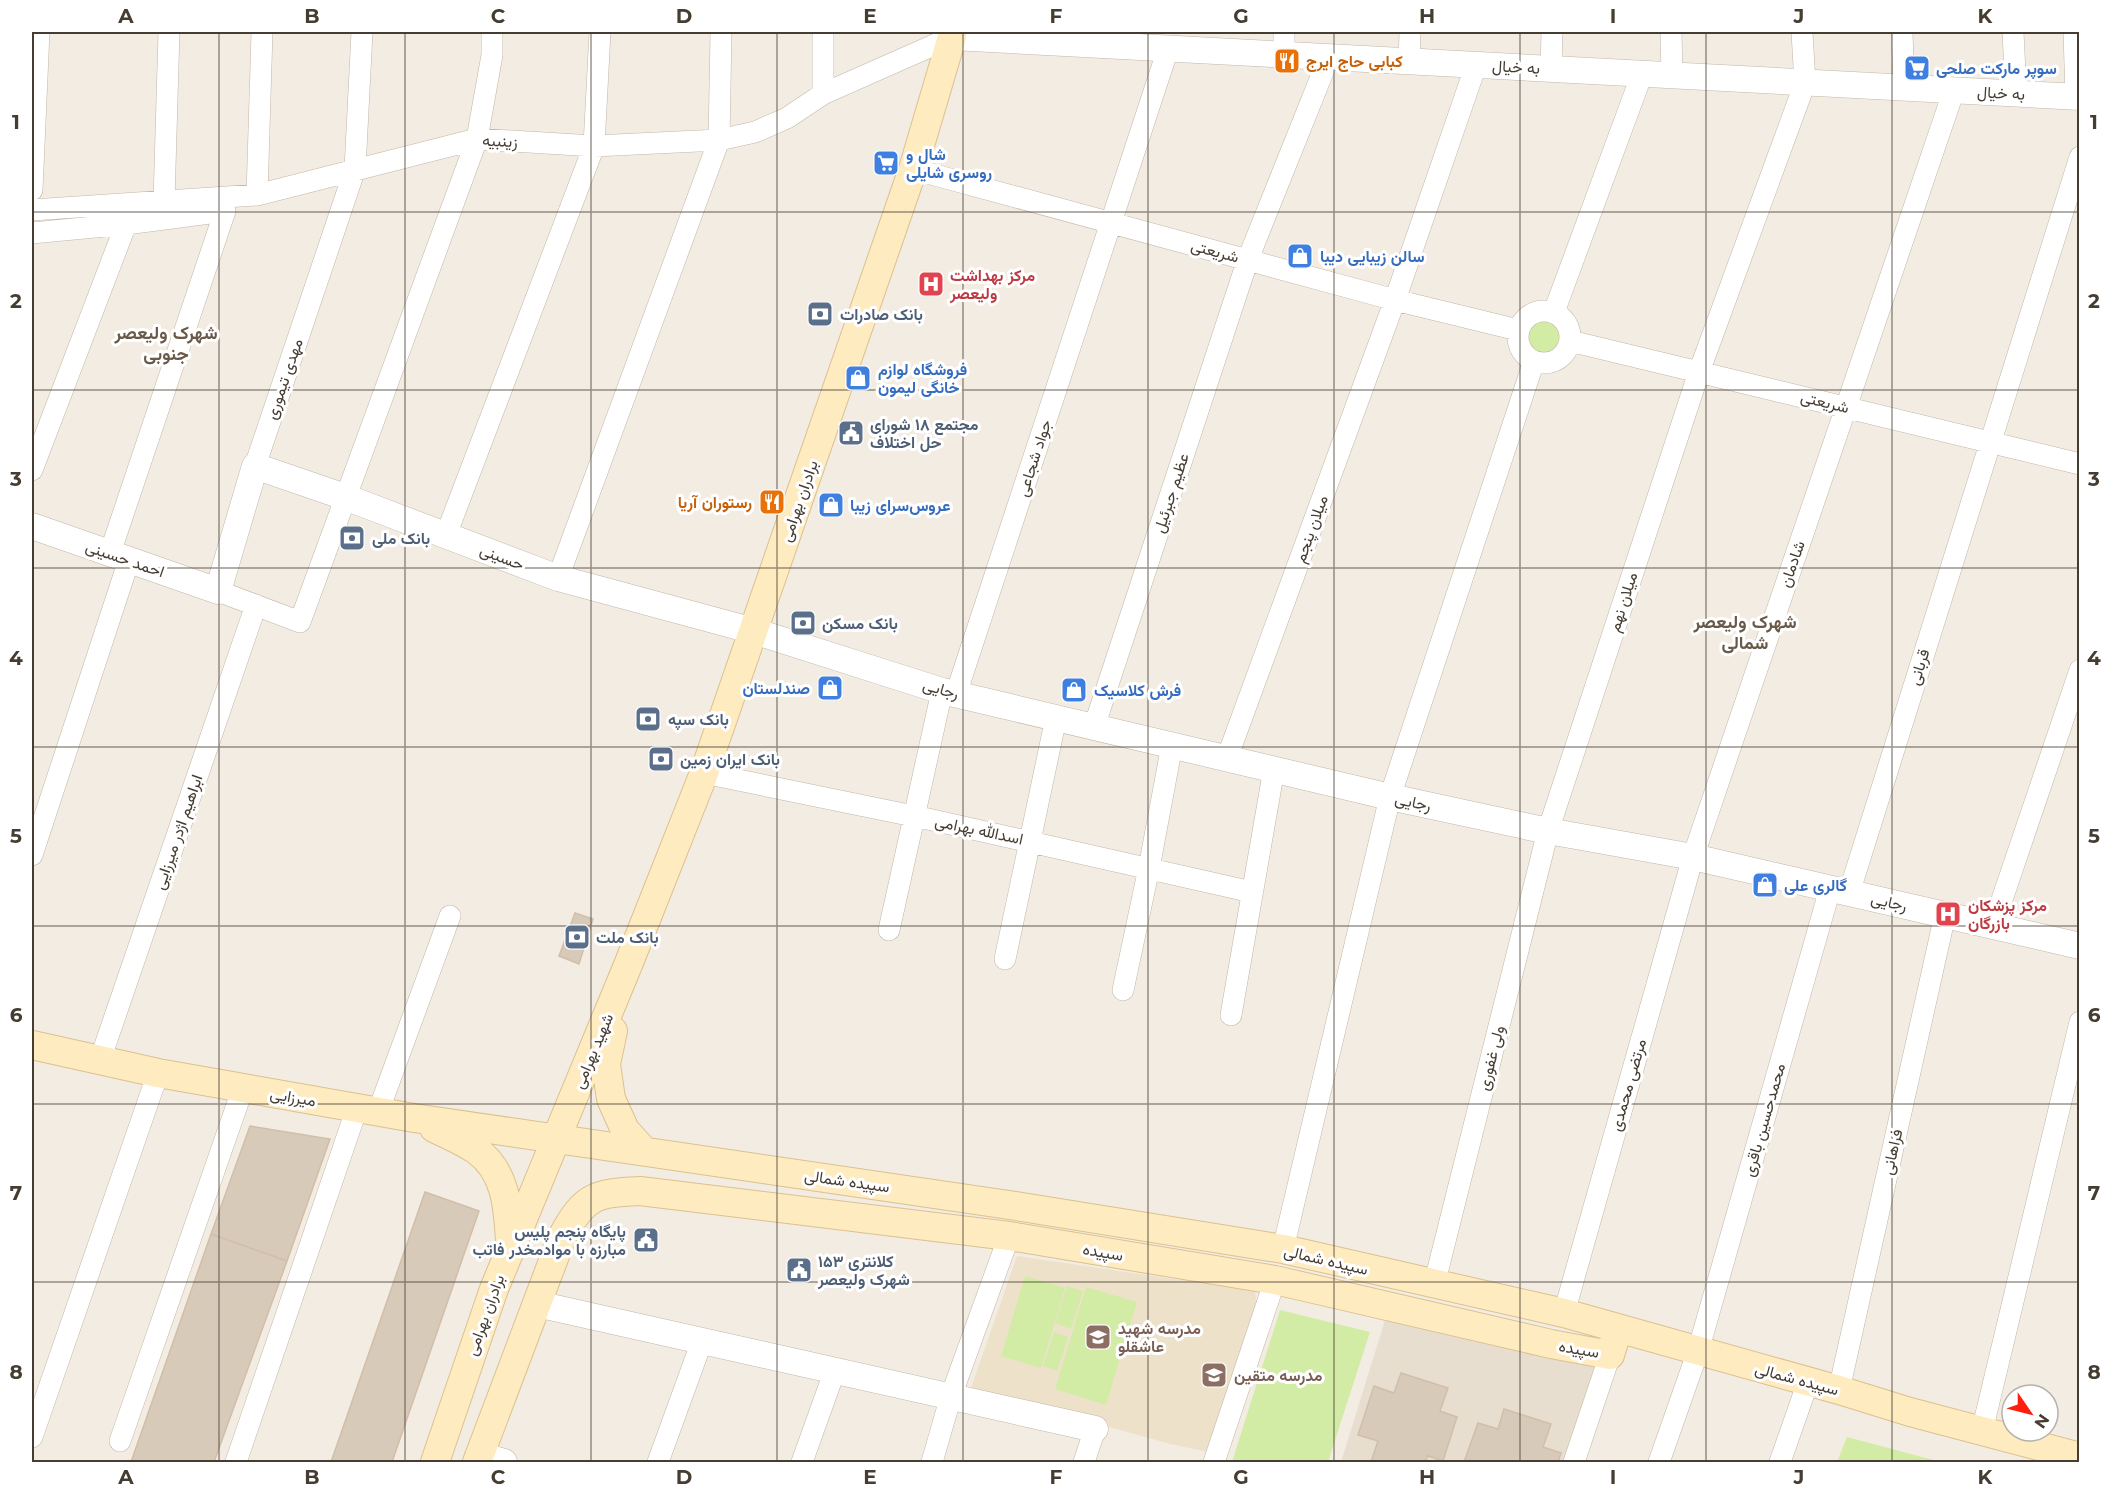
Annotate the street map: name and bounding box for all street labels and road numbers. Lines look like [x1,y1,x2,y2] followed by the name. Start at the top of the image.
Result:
[1491,56,1541,78] street label: به خیال
[1976,82,2026,104] street label: به خیال
[482,131,518,152] street label: زینبیه
[1189,235,1241,267] street label: شریعتی
[261,336,308,422] street label: مهدی تیموری
[1799,387,1851,418] street label: شریعتی
[1013,417,1056,499] street label: جواد شجاعی
[1149,451,1194,536] street label: عظیم جبرئیل
[776,458,823,545] street label: برادران بهرامی
[1290,493,1334,566] street label: میلان پنجم
[83,537,167,582] street label: احمد حسینی
[1775,538,1809,590] street label: شادمان
[477,540,527,575] street label: حسینی
[1604,570,1643,635] street label: میلان نهم
[1905,647,1934,688] street label: قربانی
[920,675,961,704] street label: رجایی
[149,772,208,892] street label: ابراهیم اژدر میرزایی
[1393,789,1433,816] street label: رجایی
[933,811,1025,850] street label: اسدالله بهرامی
[1869,889,1909,916] street label: رجایی
[569,1011,618,1092] street label: شهید بهرامی
[1474,1023,1509,1093] street label: ولی غفوری
[1606,1037,1651,1134] street label: مرتضی محمدی
[1739,1061,1790,1179] street label: محمدحسین باقری
[268,1084,318,1111] street label: میرزایی
[1878,1127,1907,1177] street label: فراهانی
[803,1166,891,1198] street label: سپیده شمالی
[1081,1239,1125,1267] street label: سپیده
[1282,1241,1370,1281] street label: سپیده شمالی
[462,1272,509,1359] street label: برادران بهرامی
[1557,1336,1601,1364] street label: سپیده
[1753,1359,1841,1401] street label: سپیده شمالی

